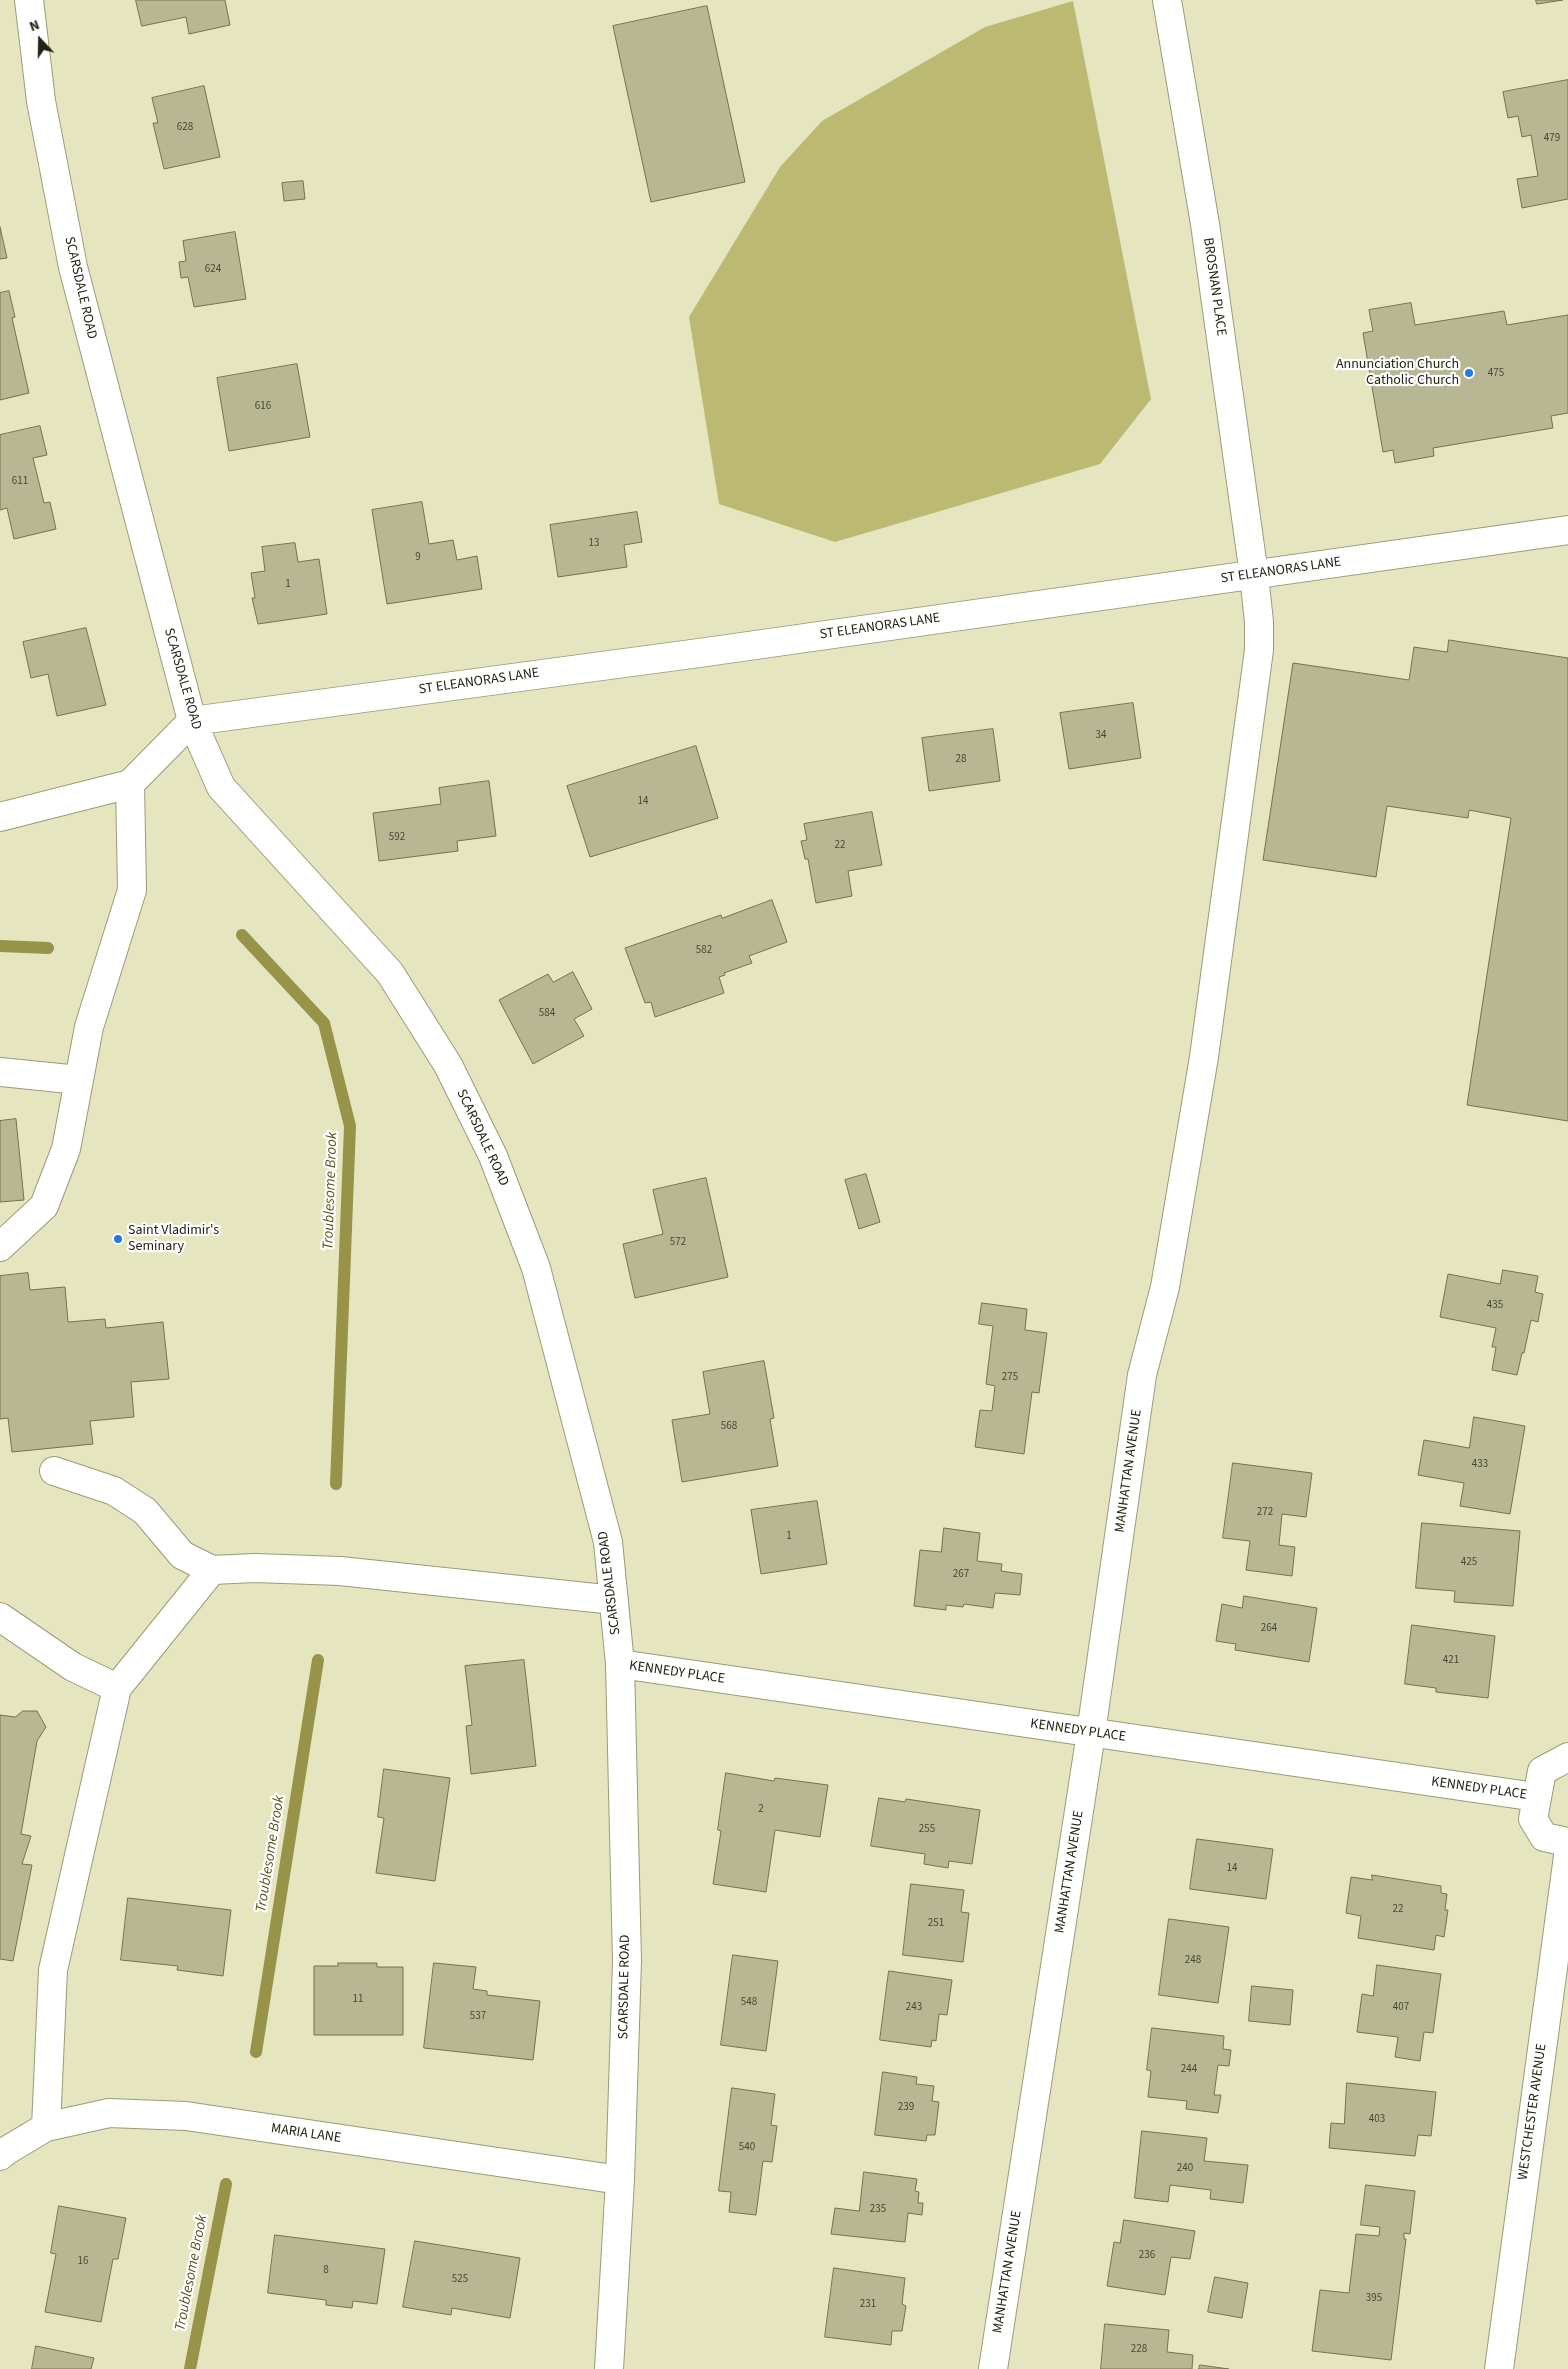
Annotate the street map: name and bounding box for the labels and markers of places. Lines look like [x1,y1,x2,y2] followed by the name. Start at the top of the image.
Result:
[1336,357,1459,390] place label: Annunciation Church Catholic Church
[1463,367,1475,379] marker: Annunciation Church Catholic Church
[128,1223,219,1256] place label: Saint Vladimir's Seminary
[112,1233,124,1245] marker: Saint Vladimir's Seminary

